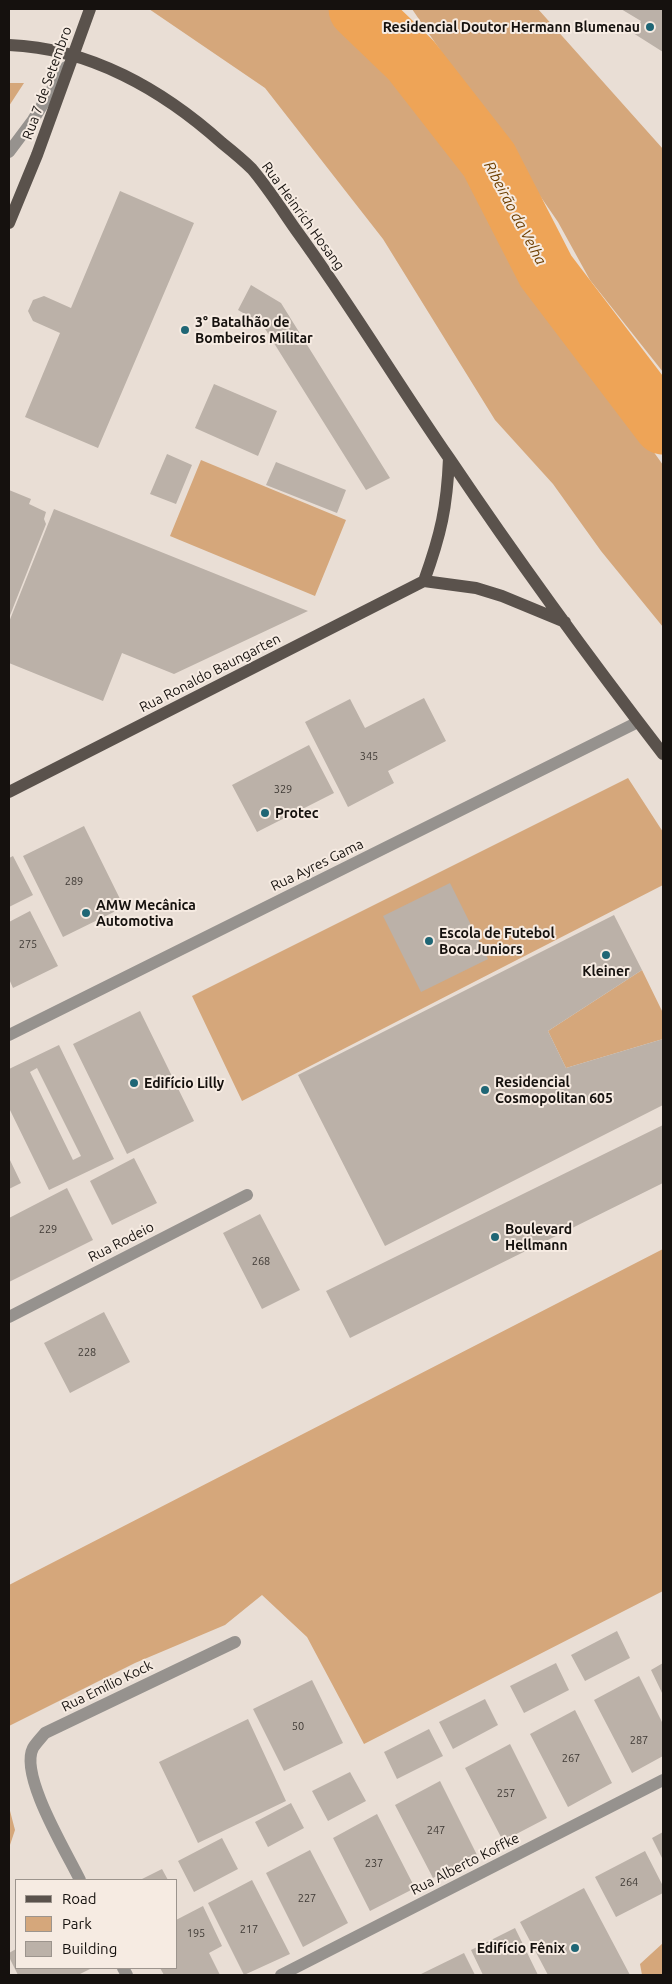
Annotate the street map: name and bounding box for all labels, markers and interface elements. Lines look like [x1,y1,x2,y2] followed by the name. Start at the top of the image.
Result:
[383,19,640,35] place label: Residencial Doutor Hermann Blumenau
[644,21,656,33] marker: Residencial Doutor Hermann Blumenau
[19,24,75,142] street label: Rua 7 de Setembro
[480,158,550,268] water label: Ribeirão da Velha
[258,159,348,273] street label: Rua Heinrich Hosang
[195,314,313,347] place label: 3° Batalhão de Bombeiros Militar
[179,324,191,336] marker: 3° Batalhão de Bombeiros Militar
[137,630,283,716] street label: Rua Ronaldo Baungarten
[360,749,378,763] house number: 345
[274,782,292,796] house number: 329
[275,805,319,821] place label: Protec
[259,807,271,819] marker: Protec
[268,835,366,895] street label: Rua Ayres Gama
[65,874,83,888] house number: 289
[96,897,196,930] place label: AMW Mecânica Automotiva
[80,907,92,919] marker: AMW Mecânica Automotiva
[439,925,555,958] place label: Escola de Futebol Boca Juniors
[423,935,435,947] marker: Escola de Futebol Boca Juniors
[19,937,37,951] house number: 275
[600,949,612,961] marker: Kleiner
[582,963,630,979] place label: Kleiner
[495,1074,613,1106] place label: Residencial Cosmopolitan 605
[144,1075,224,1091] place label: Edifício Lilly
[128,1077,140,1089] marker: Edifício Lilly
[479,1084,491,1096] marker: Residencial Cosmopolitan 605
[85,1218,157,1266] street label: Rua Rodeio
[505,1221,572,1254] place label: Boulevard Hellmann
[39,1222,57,1236] house number: 229
[489,1231,501,1243] marker: Boulevard Hellmann
[252,1254,270,1268] house number: 268
[78,1345,96,1359] house number: 228
[59,1657,155,1715] street label: Rua Emílio Kock
[292,1719,304,1733] house number: 50
[630,1733,648,1747] house number: 287
[562,1751,580,1765] house number: 267
[497,1786,515,1800] house number: 257
[427,1823,445,1837] house number: 247
[408,1829,522,1899] street label: Rua Alberto Koffke
[365,1856,383,1870] house number: 237
[620,1875,638,1889] house number: 264
[15,1879,178,1969] legend
[62,1890,97,1907] text: Road
[298,1891,316,1905] house number: 227
[62,1915,92,1932] text: Park
[240,1922,258,1936] house number: 217
[187,1926,205,1940] house number: 195
[62,1940,117,1957] text: Building
[477,1940,565,1956] place label: Edifício Fênix
[569,1942,581,1954] marker: Edifício Fênix

